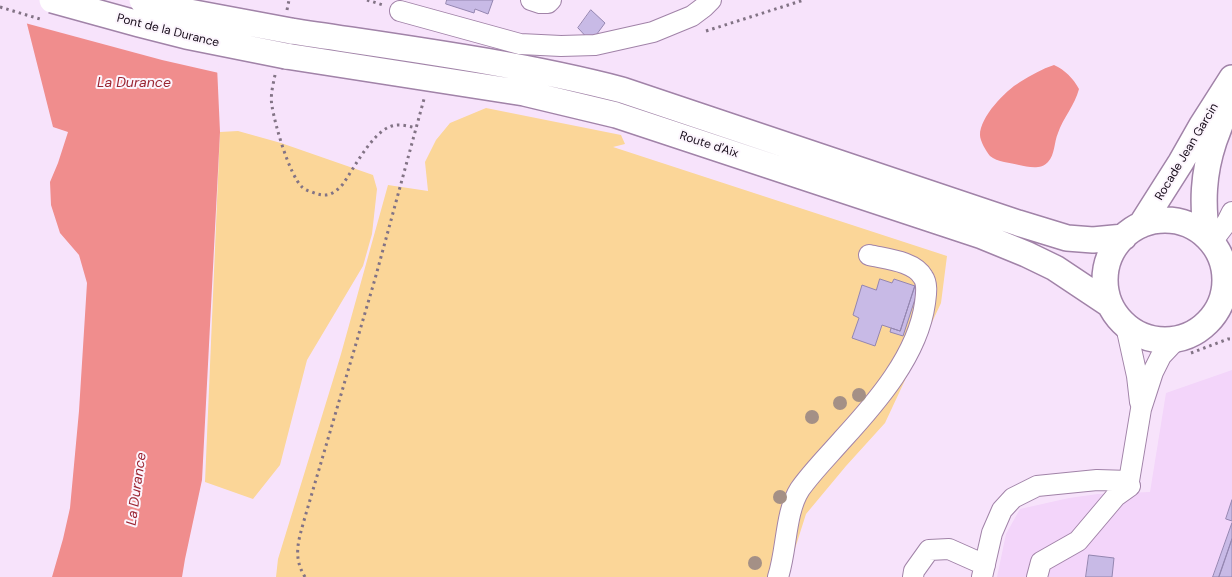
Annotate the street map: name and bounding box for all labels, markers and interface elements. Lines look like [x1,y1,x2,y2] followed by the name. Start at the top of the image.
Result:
[115,11,221,51] street label: Pont de la Durance
[97,75,171,91] water label: La Durance
[1152,101,1222,203] street label: Rocade Jean Garcin
[678,129,740,161] street label: Route d'Aix
[124,451,150,527] water label: La Durance

